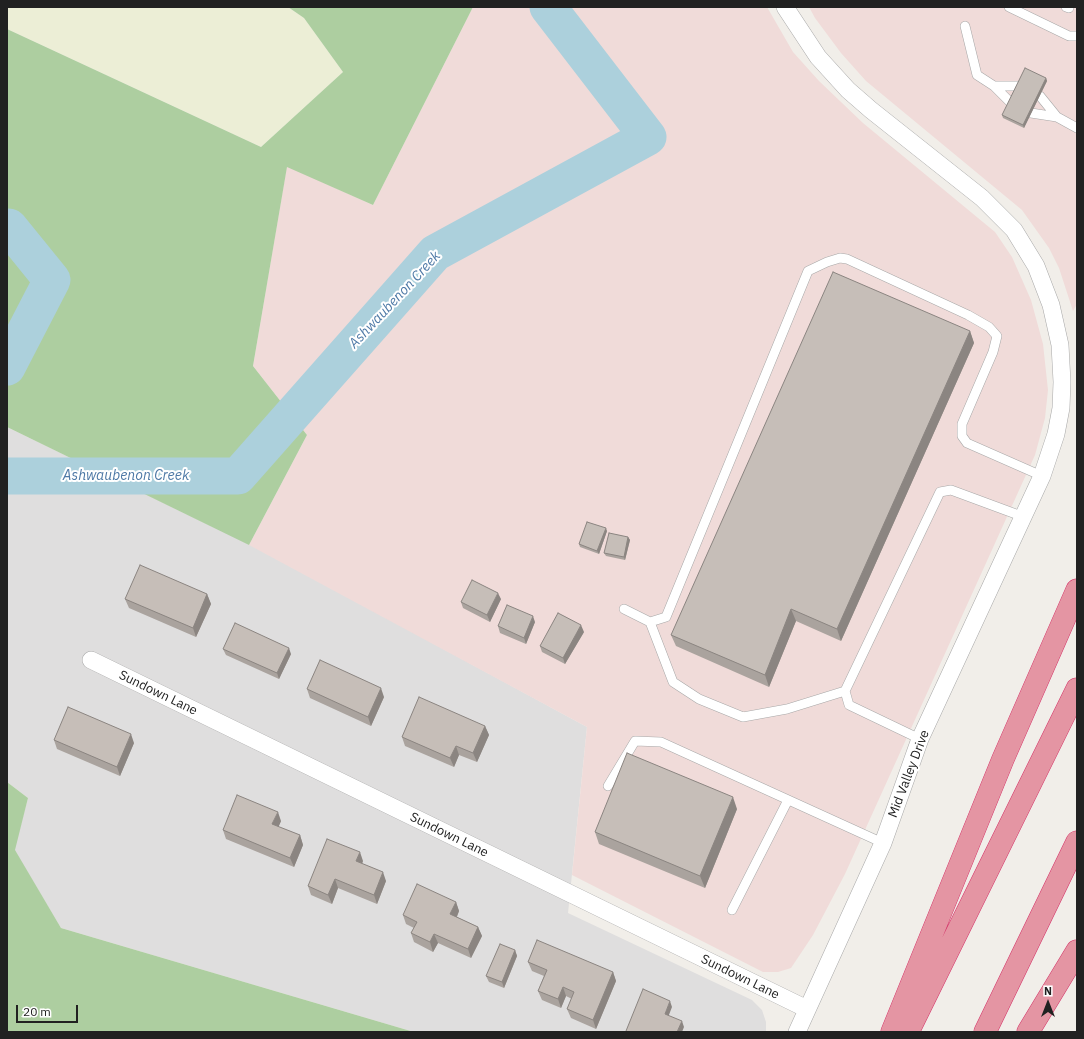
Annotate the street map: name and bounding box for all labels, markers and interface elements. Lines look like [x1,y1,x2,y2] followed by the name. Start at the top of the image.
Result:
[346,248,444,352] water label: Ashwaubenon Creek
[63,468,189,484] water label: Ashwaubenon Creek
[116,667,200,719] street label: Sundown Lane
[885,728,933,820] street label: Mid Valley Drive
[407,809,491,861] street label: Sundown Lane
[698,951,782,1003] street label: Sundown Lane
[1028,983,1068,1023] north arrow
[1044,984,1052,998] text: N
[18,997,80,1023] scale bar
[23,1004,51,1019] text: 20 m

